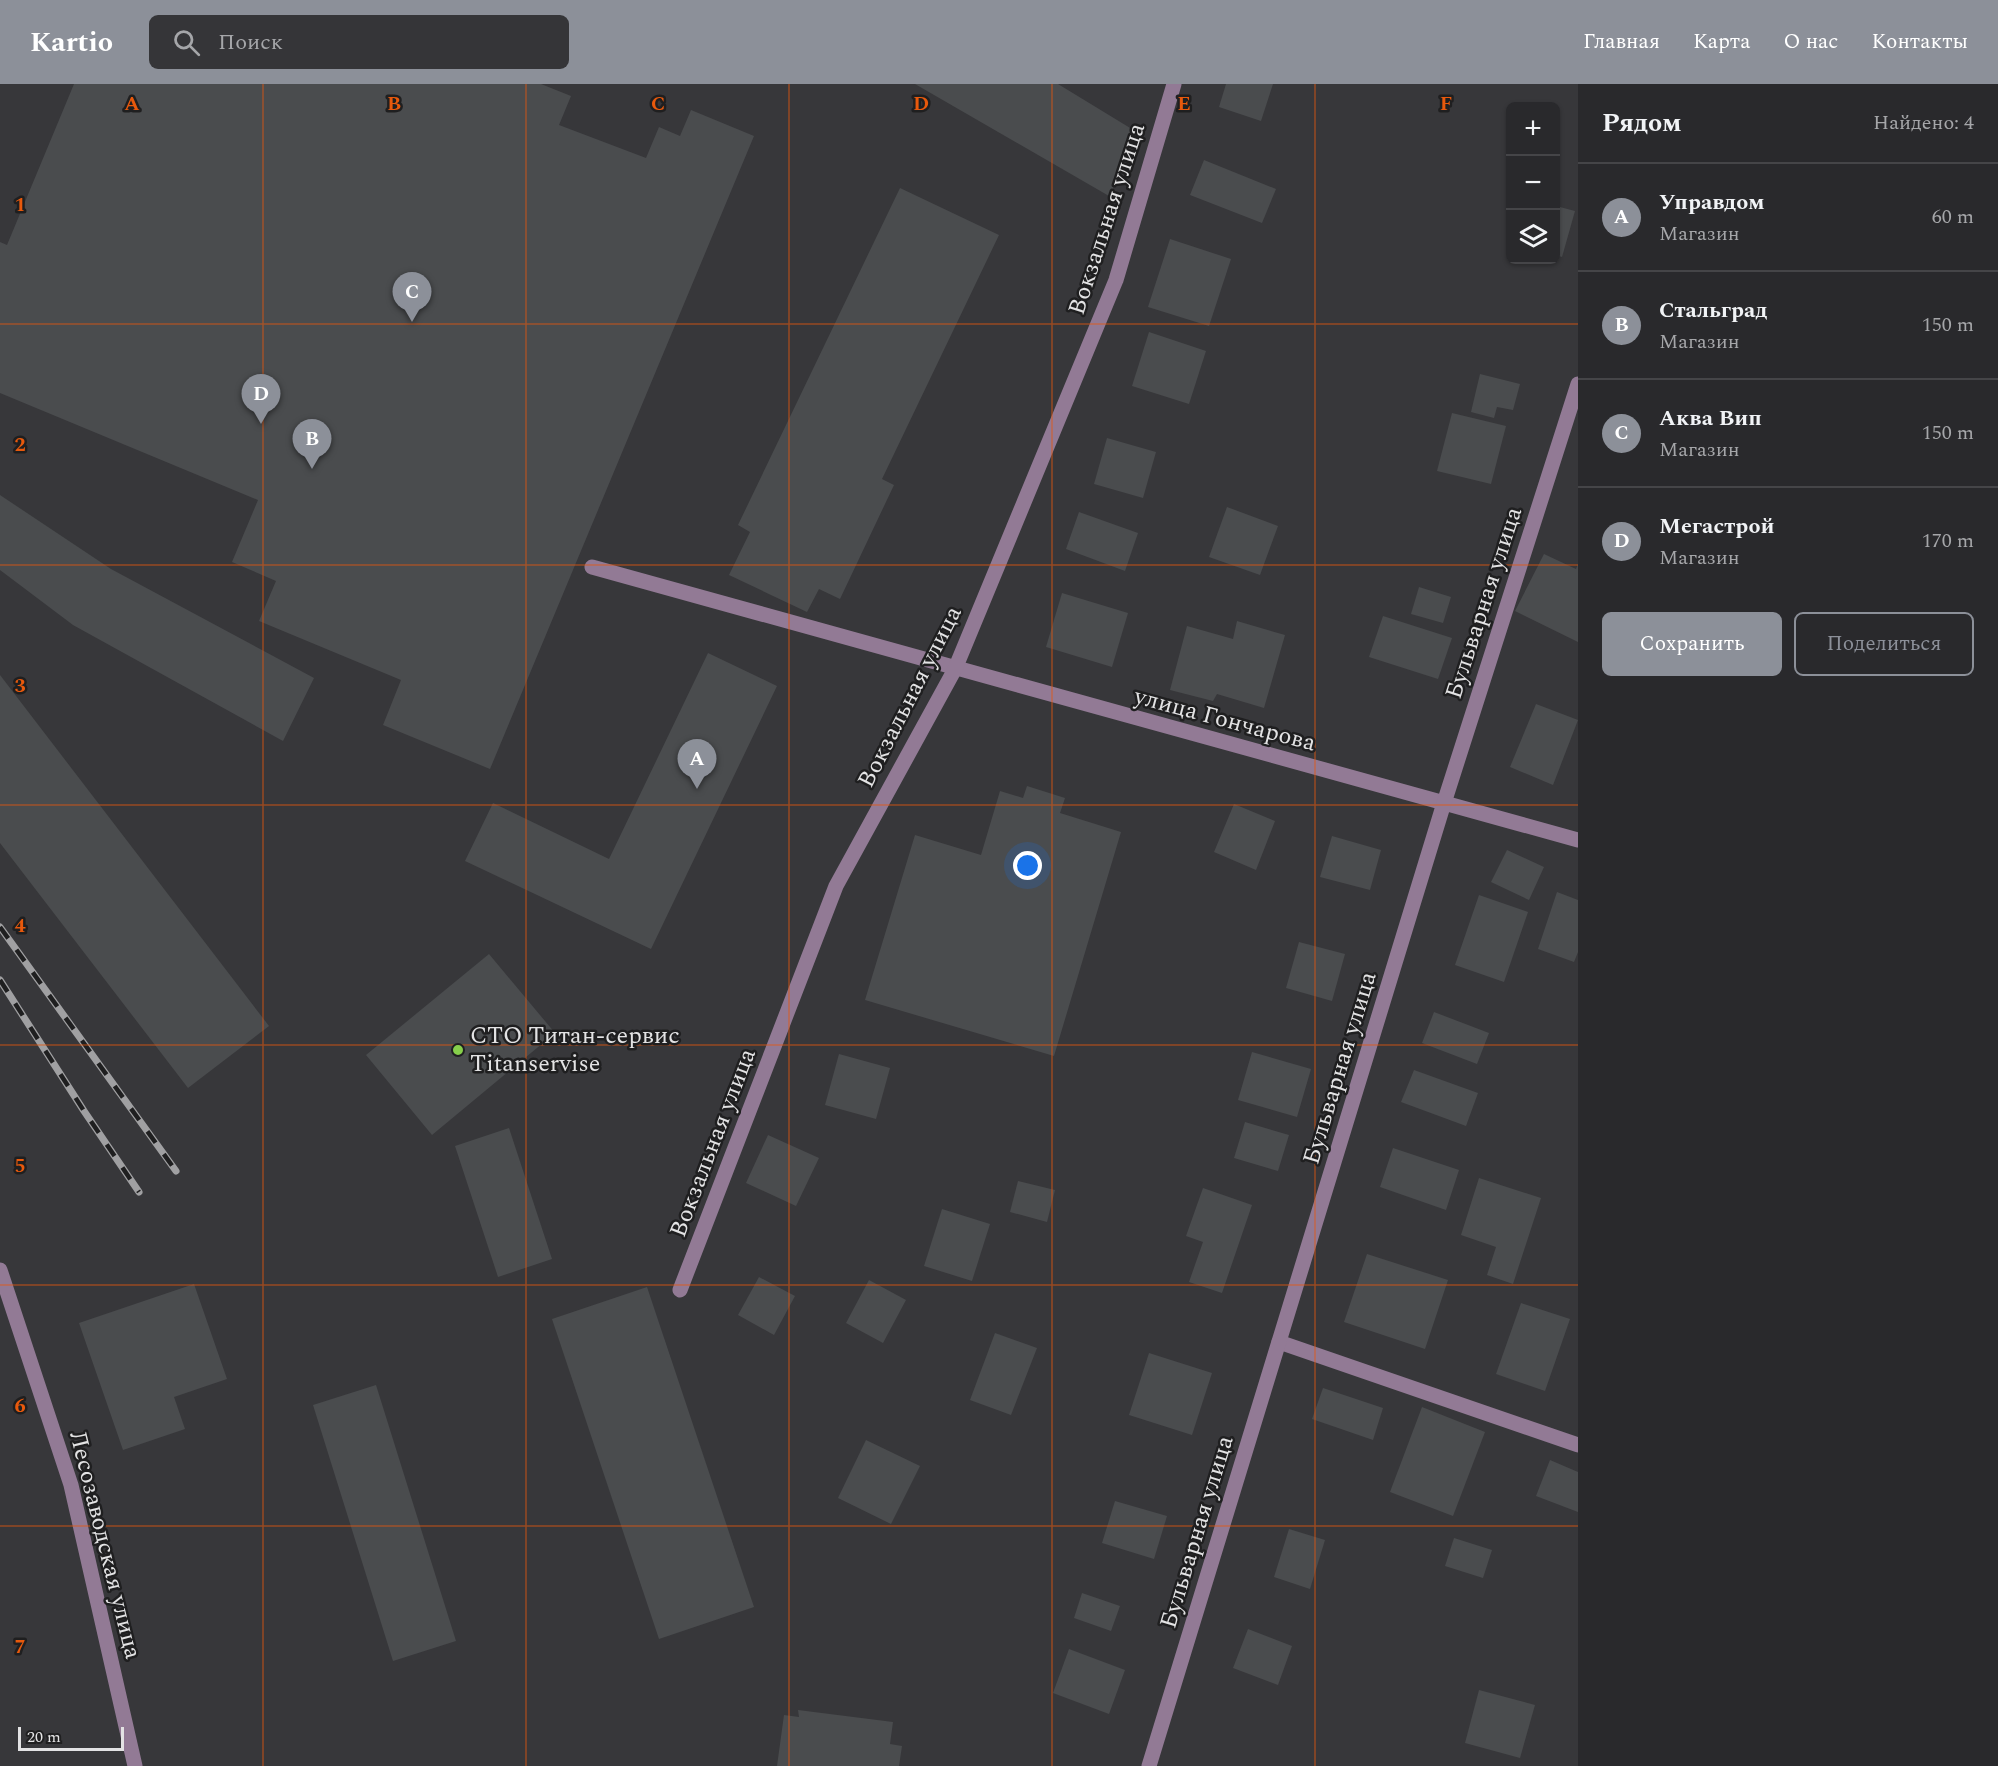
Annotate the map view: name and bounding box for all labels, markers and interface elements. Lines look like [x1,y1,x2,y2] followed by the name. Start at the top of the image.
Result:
[149,15,569,69] search box
[30,21,113,64] text: Kartio
[170,26,203,59] icon: search
[218,26,283,59] text: Поиск
[1583,26,1660,58] text: Главная
[1693,26,1750,58] text: Карта
[1783,26,1838,58] text: О нас
[1871,26,1968,58] text: Контакты
[124,89,140,119] text: A
[387,89,401,119] text: B
[651,89,665,119] text: C
[913,89,929,119] text: D
[1177,89,1191,119] text: E
[1440,89,1452,119] text: F
[1506,102,1560,264] map controls
[1506,102,1560,156] button: +
[1602,103,1682,143] text: Рядом
[1873,108,1974,138] text: Найдено: 4
[1059,118,1155,320] street label: Вокзальная улица
[1506,156,1560,210] button: −
[1659,186,1765,219] text: Управдом
[14,190,26,220] text: 1
[1614,202,1629,232] text: A
[1932,202,1974,232] text: 60 m
[1506,210,1560,264] button: layers
[1659,219,1740,249] text: Магазин
[392,272,432,322] pin: C
[1659,294,1767,327] text: Стальград
[1614,310,1629,340] text: B
[1922,310,1974,340] text: 150 m
[1659,327,1740,357] text: Магазин
[242,374,280,424] pin: D
[1659,402,1762,435] text: Аква Вип
[1614,418,1629,448] text: C
[1922,418,1974,448] text: 150 m
[292,420,332,469] pin: B
[14,430,26,460] text: 2
[1659,435,1740,465] text: Магазин
[1436,502,1532,704] street label: Бульварная улица
[1659,510,1775,543] text: Мегастрой
[1613,526,1630,556] text: D
[1922,526,1974,556] text: 170 m
[1659,543,1740,573] text: Магазин
[849,600,972,794] street label: Вокзальная улица
[1602,612,1782,676] button: Сохранить
[1794,612,1974,676] button: Поделиться
[14,671,26,701] text: 3
[1129,678,1320,762] street label: улица Гончарова
[678,740,716,789] pin: A
[1013,851,1042,880] your location
[14,911,26,941] text: 4
[1294,967,1387,1169] street label: Бульварная улица
[470,1018,680,1082] place label: СТО Титан-сервис Titanservise
[451,1043,465,1057] marker: СТО Титан-сервис Titanservise
[660,1043,766,1243] street label: Вокзальная улица
[14,1151,26,1181] text: 5
[14,1391,26,1421] text: 6
[59,1427,151,1663] street label: Лесозаводская улица
[1151,1431,1244,1633] street label: Бульварная улица
[14,1632,26,1662] text: 7
[18,1724,124,1752] scale bar
[27,1725,61,1749] text: 20 m

